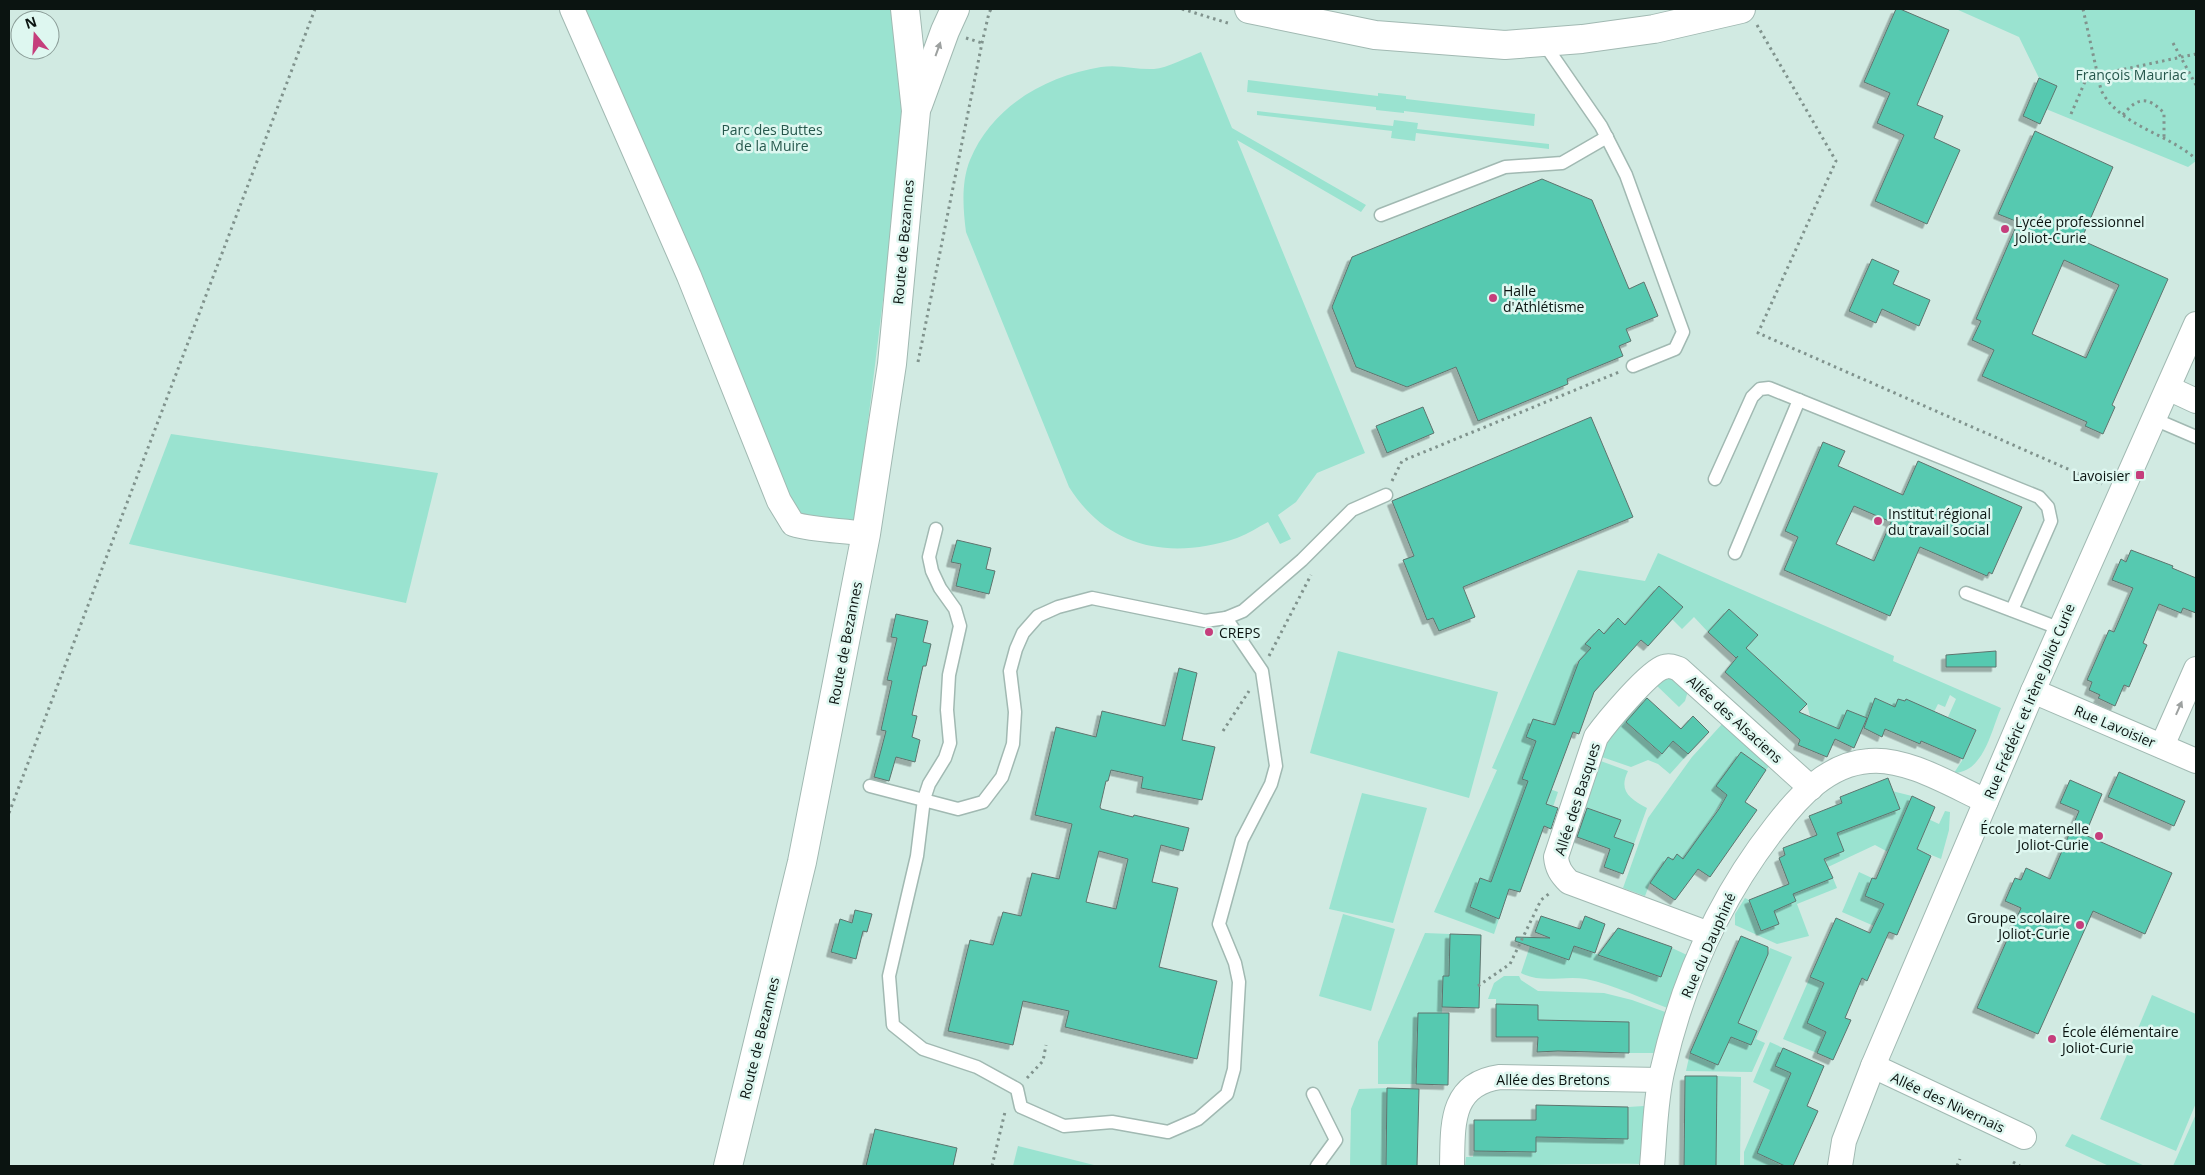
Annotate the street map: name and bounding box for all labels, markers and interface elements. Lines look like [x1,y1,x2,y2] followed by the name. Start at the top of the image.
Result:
[10,10,60,60] north arrow
[22,11,39,33] text: N
[934,41,942,56] one-way arrow
[2076,65,2187,84] park label: François Mauriac
[721,120,823,155] park label: Parc des Buttes de la Muire
[888,179,918,305] street label: Route de Bezannes
[2013,212,2145,247] place label: Lycée professionnel Joliot-Curie
[1999,223,2011,235] marker: Lycée professionnel Joliot-Curie
[1503,281,1585,316] place label: Halle d'Athlétisme
[1487,292,1499,304] marker: Halle d'Athlétisme
[2072,466,2130,485] place label: Lavoisier
[2134,469,2146,481] marker: Lavoisier
[1888,504,1991,539] place label: Institut régional du travail social
[1872,515,1884,527] marker: Institut régional du travail social
[824,579,866,706] street label: Route de Bezannes
[1979,600,2079,802] street label: Rue Frédéric et Irène Joliot Curie
[1219,623,1260,642] place label: CREPS
[1203,626,1215,638] marker: CREPS
[1683,671,1787,767] street label: Allée des Alsaciens
[2071,700,2159,752] street label: Rue Lavoisier
[2175,701,2183,715] one-way arrow
[1550,740,1604,858] street label: Allée des Basques
[1980,819,2089,854] place label: École maternelle Joliot-Curie
[2093,830,2105,842] marker: École maternelle Joliot-Curie
[1676,889,1740,1001] street label: Rue du Dauphiné
[1967,908,2070,943] place label: Groupe scolaire Joliot-Curie
[2074,919,2086,931] marker: Groupe scolaire Joliot-Curie
[735,975,783,1101] street label: Route de Bezannes
[2060,1022,2179,1057] place label: École élémentaire Joliot-Curie
[2046,1033,2058,1045] marker: École élémentaire Joliot-Curie
[1888,1067,2008,1137] street label: Allée des Nivernais
[1496,1070,1610,1089] street label: Allée des Bretons

